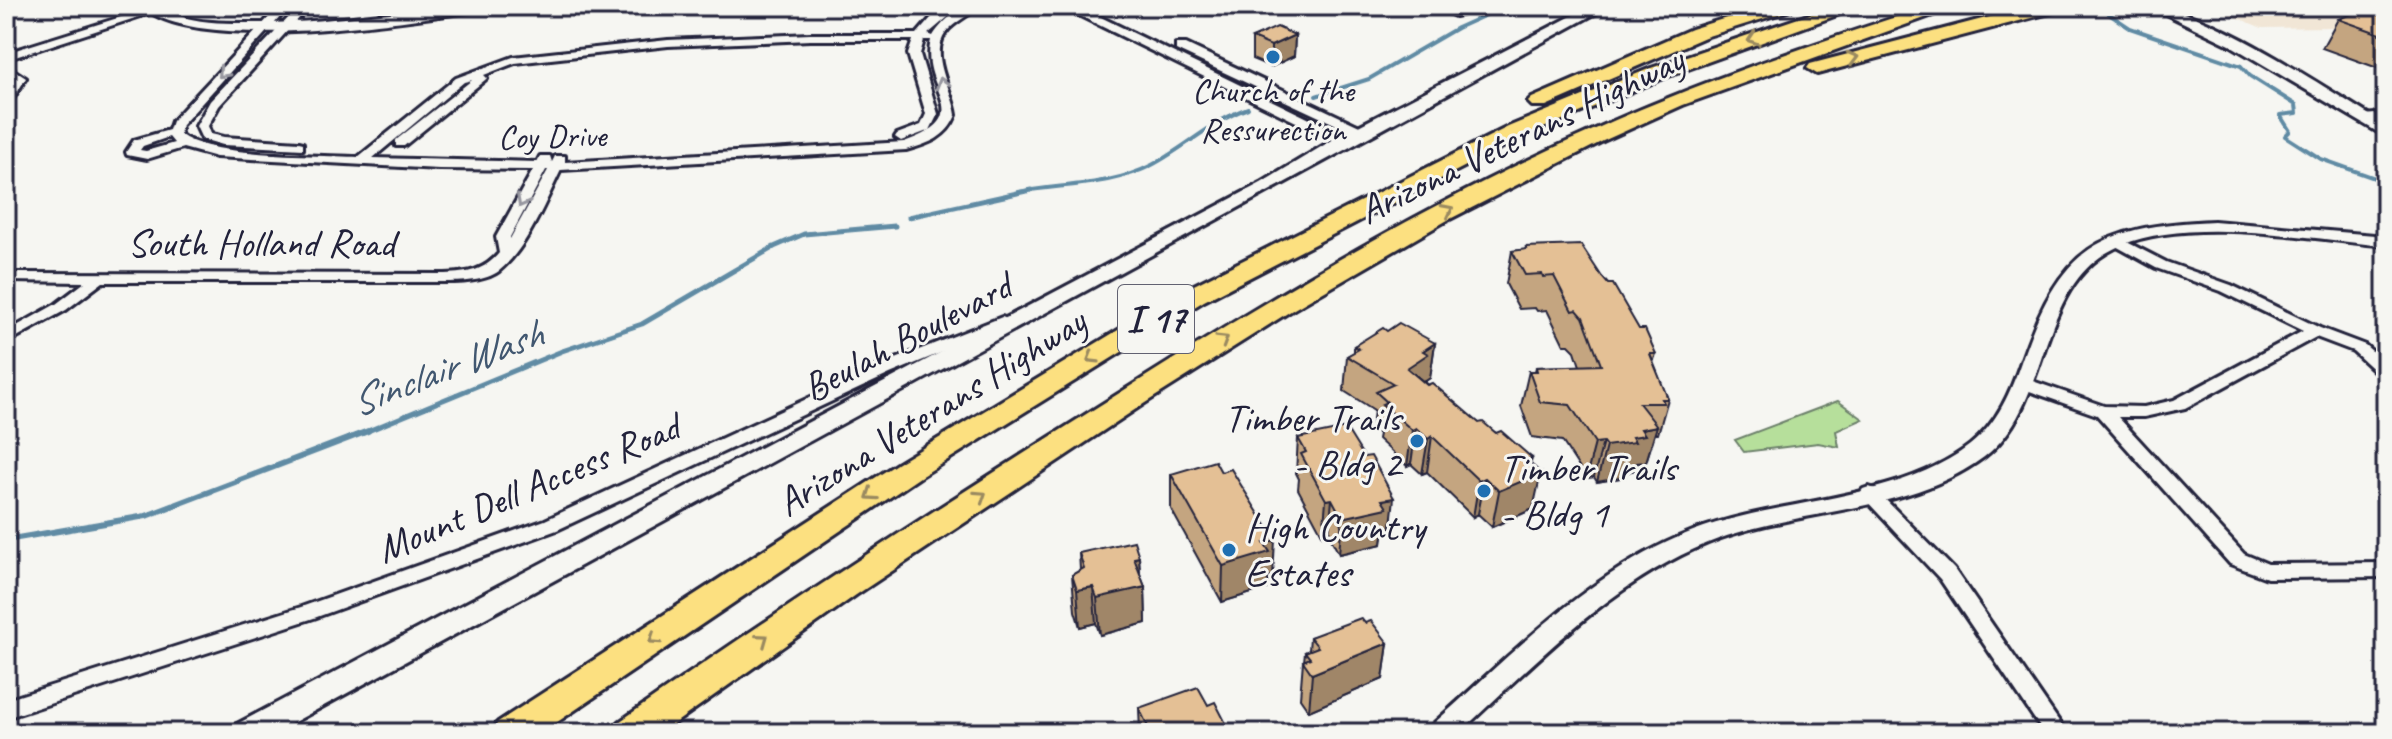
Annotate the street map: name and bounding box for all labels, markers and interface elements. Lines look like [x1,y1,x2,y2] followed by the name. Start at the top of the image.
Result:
[1746,29,1760,45] one-way arrow
[1350,34,1694,235] street label: Arizona Veterans Highway
[1264,48,1282,66] marker: Church of the Ressurection
[1846,51,1860,68] one-way arrow
[217,64,232,78] one-way arrow
[1192,69,1356,151] place label: Church of the Ressurection
[935,76,951,90] one-way arrow
[498,114,608,158] street label: Coy Drive
[516,194,531,209] one-way arrow
[1439,204,1454,220] one-way arrow
[127,218,401,268] street label: South Holland Road
[794,259,1025,413] street label: Beulah Boulevard
[1118,285,1194,353] road number: I 17
[767,295,1097,527] street label: Arizona Veterans Highway
[342,306,552,429] water label: Sinclair Wash
[1214,335,1229,350] one-way arrow
[1086,349,1100,364] one-way arrow
[1225,393,1404,489] place label: Timber Trails - Bldg 2
[369,400,692,574] street label: Mount Dell Access Road
[1408,432,1426,450] marker: Timber Trails - Bldg 2
[1500,443,1680,539] place label: Timber Trails - Bldg 1
[1475,482,1493,500] marker: Timber Trails - Bldg 1
[865,486,879,501] one-way arrow
[972,491,987,506] one-way arrow
[1245,502,1428,598] place label: High Country Estates
[1220,541,1238,559] marker: High Country Estates
[648,629,663,644] one-way arrow
[755,634,769,648] one-way arrow

